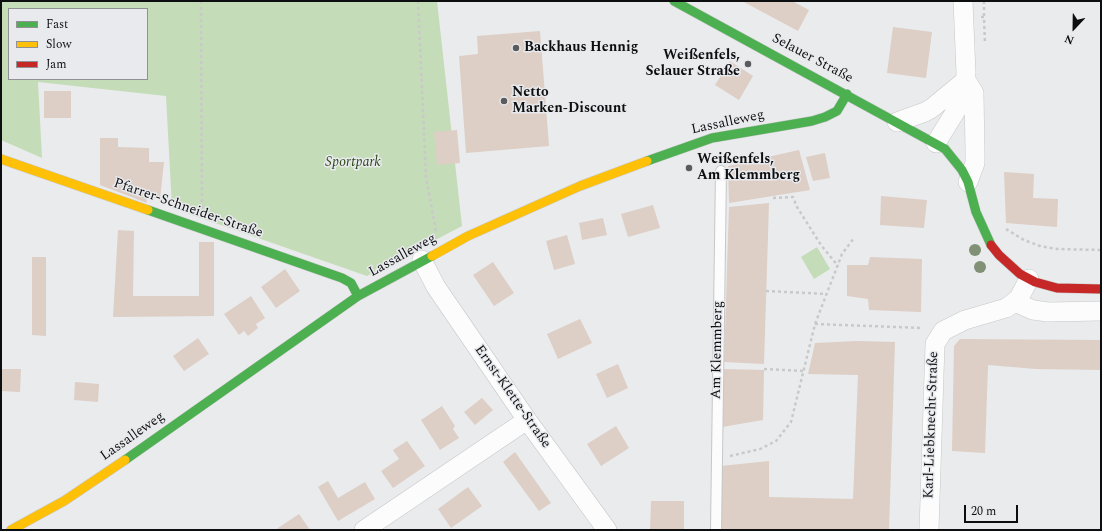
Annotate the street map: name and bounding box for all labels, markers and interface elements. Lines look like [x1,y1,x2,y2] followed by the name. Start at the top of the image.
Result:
[8,8,148,80] legend
[1054,8,1094,48] north arrow
[46,15,68,34] text: Fast
[1062,30,1077,49] text: N
[769,31,855,87] street label: Selauer Straße
[46,35,71,54] text: Slow
[524,40,638,56] place label: Backhaus Hennig
[511,43,521,53] marker: Backhaus Hennig
[645,48,740,80] place label: Weißenfels, Selauer Straße
[46,55,67,74] text: Jam
[743,59,753,69] marker: Weißenfels, Selauer Straße
[512,85,627,118] place label: Netto Marken-Discount
[499,96,509,106] marker: Netto Marken-Discount
[690,107,766,139] street label: Lassalleweg
[697,152,800,184] place label: Weißenfels, Am Klemmberg
[325,155,381,171] park label: Sportpark
[684,163,694,173] marker: Weißenfels, Am Klemmberg
[111,176,265,242] street label: Pfarrer-Schneider-Straße
[366,231,440,281] street label: Lassalleweg
[709,301,727,399] street label: Am Klemmberg
[470,342,554,452] street label: Ernst-Klette-Straße
[921,351,943,499] street label: Karl-Liebknecht-Straße
[98,409,168,465] street label: Lassalleweg
[966,497,1020,523] scale bar
[971,502,996,521] text: 20 m

